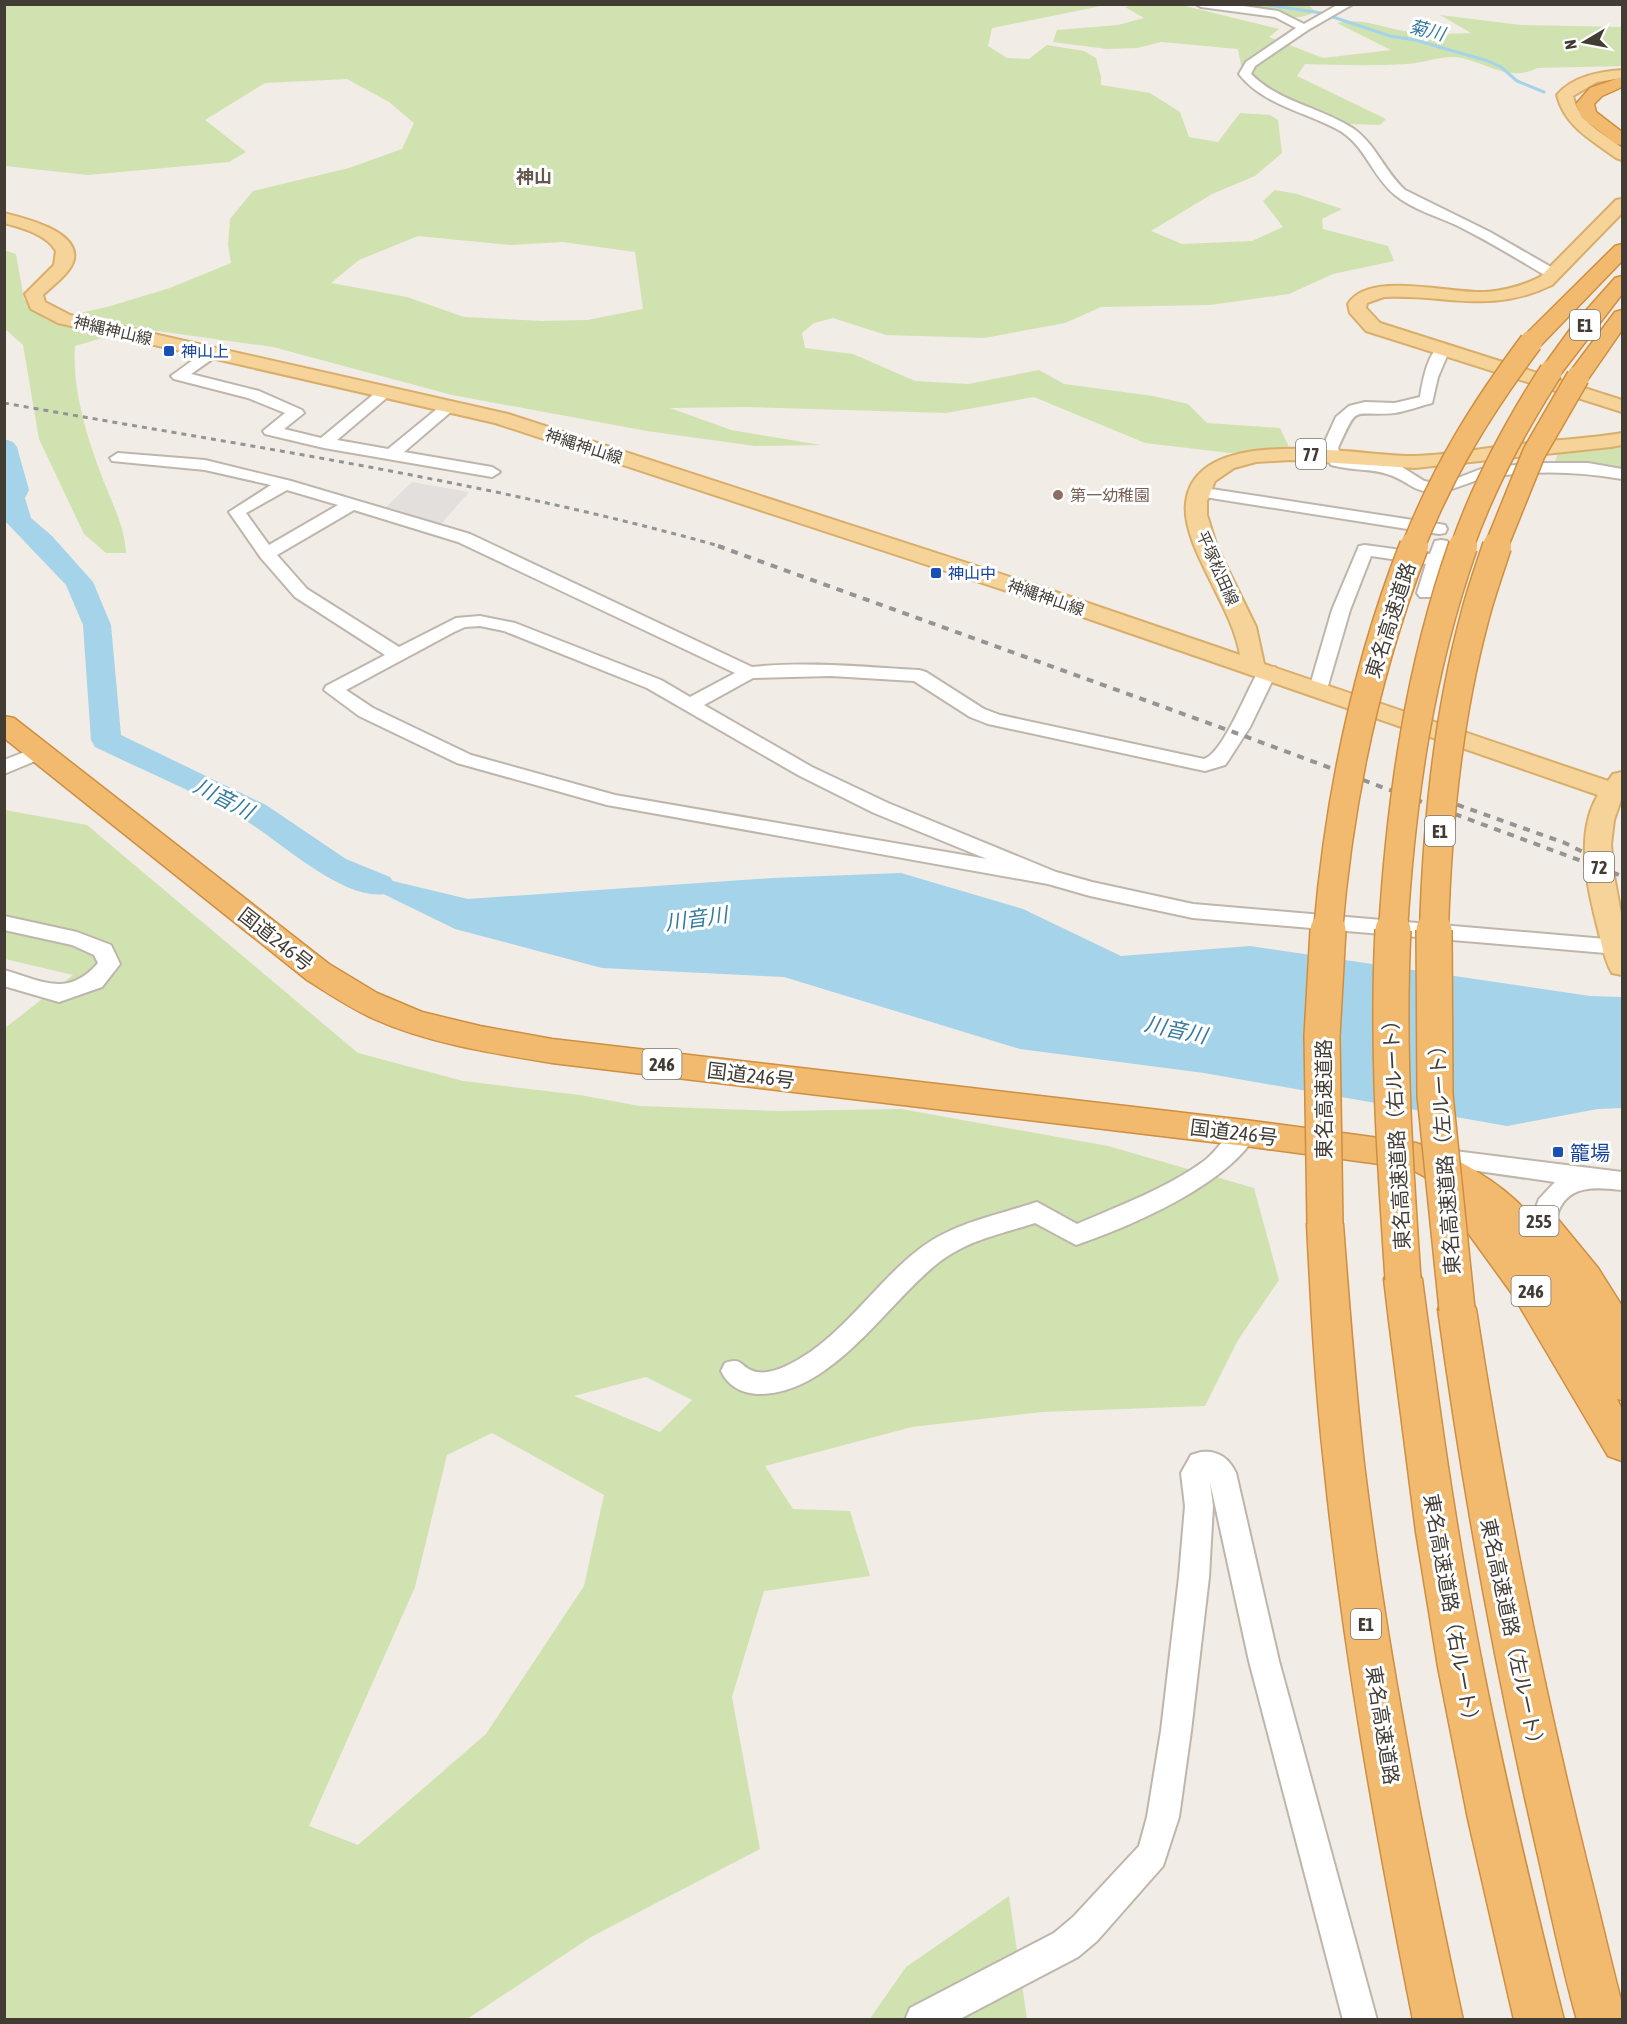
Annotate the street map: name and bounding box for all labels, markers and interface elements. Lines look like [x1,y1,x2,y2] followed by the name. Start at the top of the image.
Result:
[1555,12,1615,72] north arrow
[1407,15,1449,45] water label: 菊川
[1561,38,1580,51] text: N
[516,166,552,187] district label: 神山
[1570,310,1600,340] road number: E1
[72,312,154,348] street label: 神縄神山線
[181,342,229,360] place label: 神山上
[162,344,176,358] marker: 神山上
[543,425,625,467] street label: 神縄神山線
[1296,439,1326,469] road number: 77
[1070,486,1150,504] place label: 第一幼稚園
[1051,488,1065,502] marker: 第一幼稚園
[1194,528,1242,608] street label: 平塚松田線
[1361,559,1419,681] street label: 東名高速道路
[948,564,996,582] place label: 神山中
[929,566,943,580] marker: 神山中
[1005,575,1087,619] street label: 神縄神山線
[190,773,259,824] water label: 川音川
[1425,816,1455,846] road number: E1
[1584,852,1614,882] road number: 72
[663,901,731,934] water label: 川音川
[234,903,318,975] street label: 国道246号
[1378,1010,1414,1250] street label: 東名高速道路（右ルート）
[1143,1011,1211,1048] water label: 川音川
[1424,1034,1464,1276] street label: 東名高速道路（左ルート）
[1312,1039,1335,1159] street label: 東名高速道路
[642,1049,682,1079] road number: 246
[706,1058,796,1092] street label: 国道246号
[1189,1115,1279,1149] street label: 国道246号
[1570,1141,1610,1164] place label: 籠場
[1551,1145,1565,1159] marker: 籠場
[1520,1206,1558,1236] road number: 255
[1512,1276,1550,1306] road number: 246
[1420,1492,1484,1732] street label: 東名高速道路（右ルート）
[1477,1516,1549,1756] street label: 東名高速道路（左ルート）
[1351,1609,1381,1639] road number: E1
[1362,1664,1404,1786] street label: 東名高速道路

